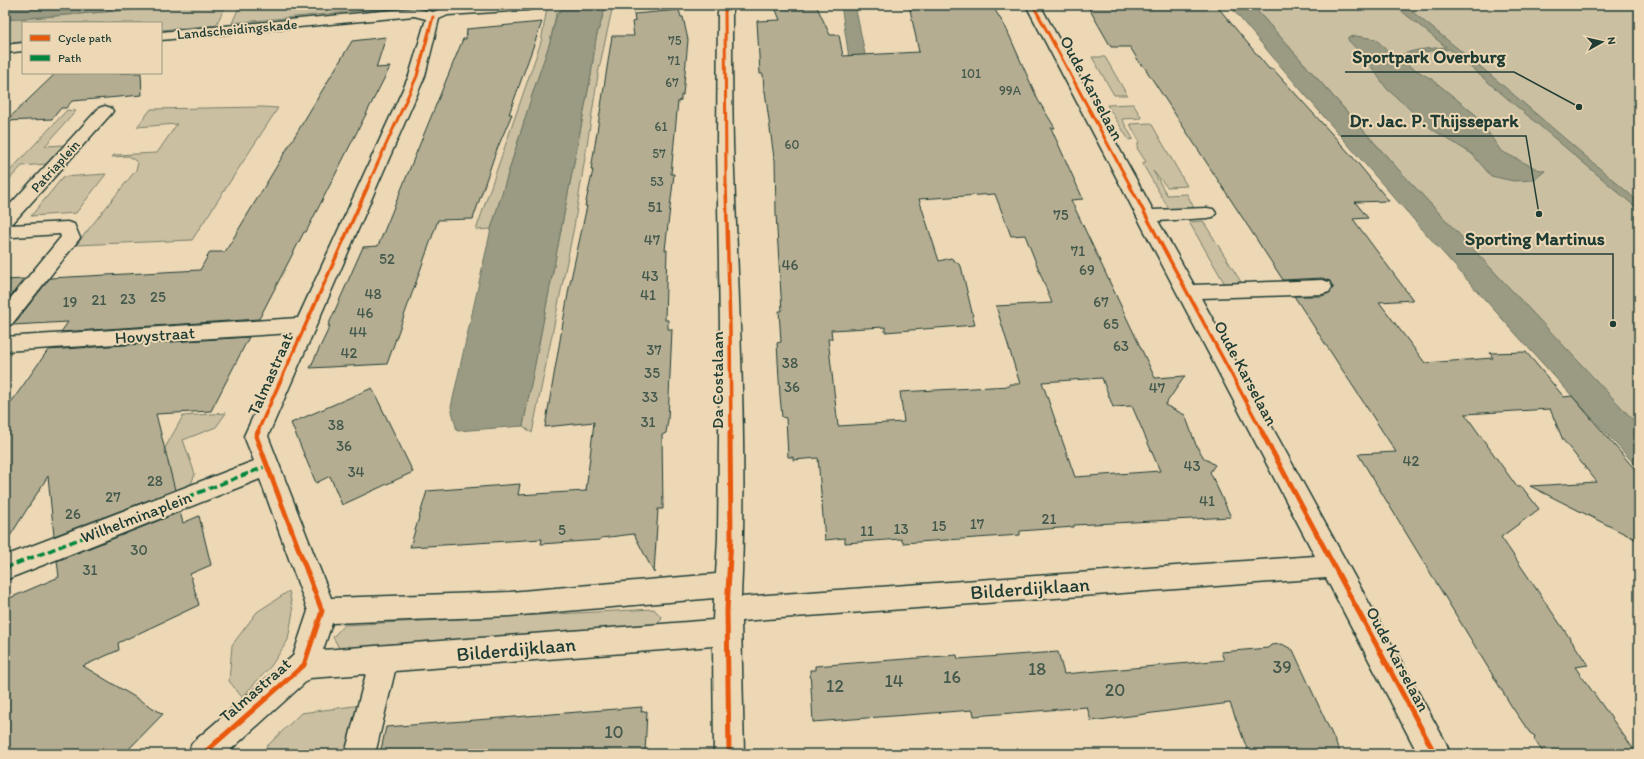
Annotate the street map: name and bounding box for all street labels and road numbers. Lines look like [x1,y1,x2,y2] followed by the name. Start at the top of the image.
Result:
[176,16,298,43] street label: Landscheidingskade
[1056,32,1128,144] street label: Oude Karselaan
[27,136,84,196] street label: Patriaplein
[1210,317,1282,429] street label: Oude Karselaan
[114,322,196,348] street label: Hovystraat
[243,330,297,418] street label: Talmastraat
[707,331,727,429] street label: Da Costalaan
[78,487,194,547] street label: Wilhelminaplein
[969,572,1091,604] street label: Bilderdijklaan
[1362,603,1434,715] street label: Oude Karselaan
[455,632,577,666] street label: Bilderdijklaan
[215,654,295,726] street label: Talmastraat

